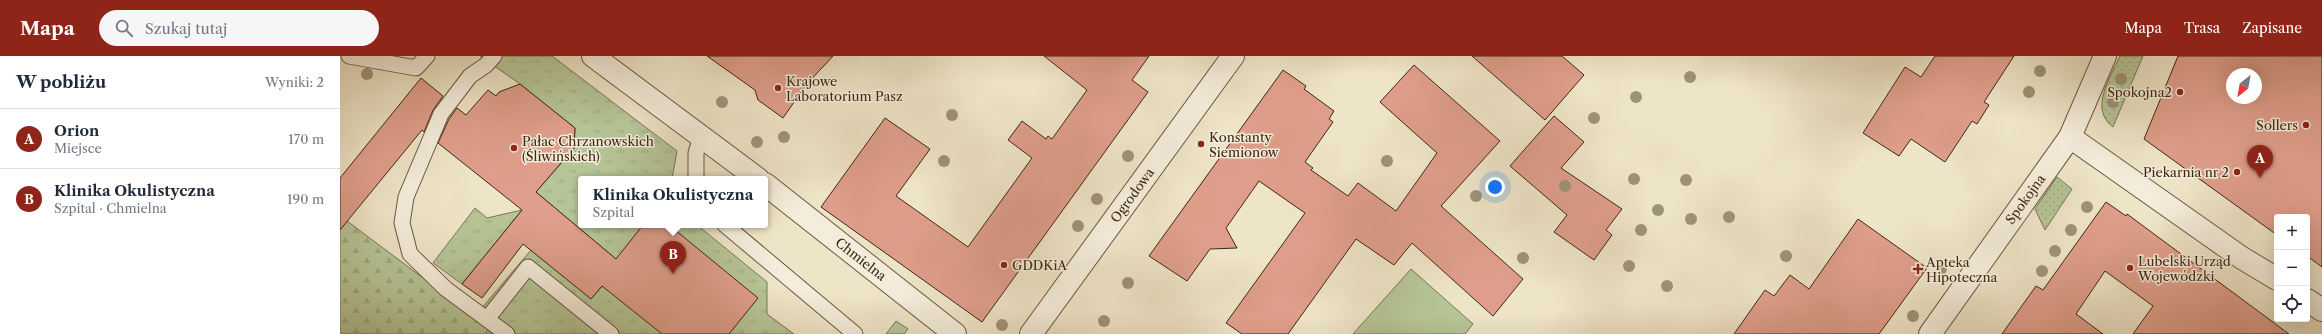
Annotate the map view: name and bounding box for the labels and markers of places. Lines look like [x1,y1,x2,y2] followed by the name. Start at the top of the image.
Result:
[786,73,903,104] place label: Krajowe Laboratorium Pasz
[773,83,783,93] marker: Krajowe Laboratorium Pasz
[2107,84,2172,100] place label: Spokojna2
[2175,87,2185,97] marker: Spokojna2
[2256,117,2298,133] place label: Sollers
[2301,120,2311,130] marker: Sollers
[1209,129,1279,160] place label: Konstanty Siemionow
[522,133,654,164] place label: Pałac Chrzanowskich (Śliwińskich)
[1196,139,1206,149] marker: Konstanty Siemionow
[509,143,519,153] marker: Pałac Chrzanowskich (Śliwińskich)
[2247,145,2273,178] pin: A
[2143,164,2229,180] place label: Piekarnia nr 2
[2232,167,2242,177] marker: Piekarnia nr 2
[660,241,686,274] pin: B
[2137,253,2231,284] place label: Lubelski Urząd Wojewódzki
[1925,254,1998,285] place label: Apteka Hipoteczna
[1012,257,1067,273] place label: GDDKiA
[999,260,1009,270] marker: GDDKiA
[2125,263,2135,273] marker: Lubelski Urząd Wojewódzki
[1913,264,1923,274] marker: Apteka Hipoteczna

